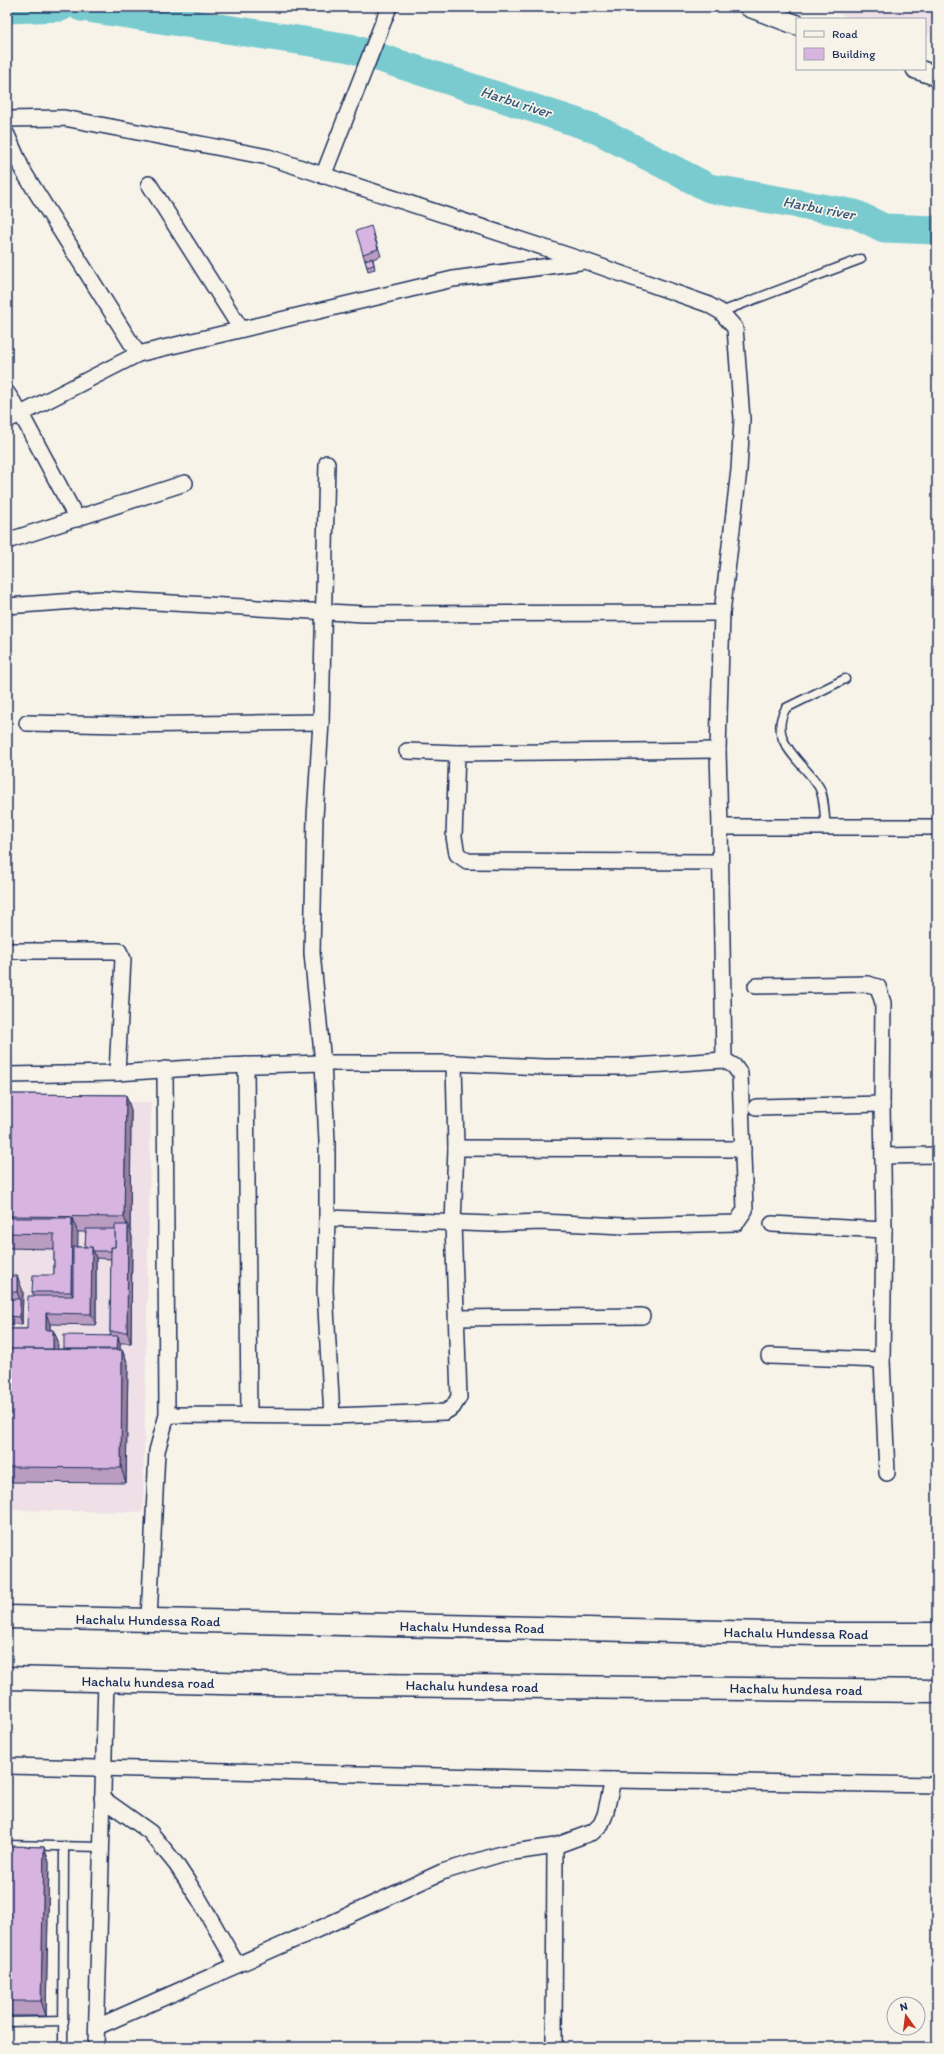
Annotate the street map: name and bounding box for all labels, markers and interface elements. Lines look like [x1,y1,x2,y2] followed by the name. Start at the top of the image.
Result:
[796,18,926,70] legend
[832,27,858,41] text: Road
[832,47,876,61] text: Building
[478,82,556,123] water label: Harbu river
[781,192,859,224] water label: Harbu river
[75,1611,221,1630] street label: Hachalu Hundessa Road
[399,1618,545,1637] street label: Hachalu Hundessa Road
[723,1624,869,1643] street label: Hachalu Hundessa Road
[81,1673,215,1692] street label: Hachalu hundesa road
[405,1677,539,1696] street label: Hachalu hundesa road
[729,1680,863,1699] street label: Hachalu hundesa road
[886,1996,926,2036] north arrow
[899,2000,909,2014] text: N

